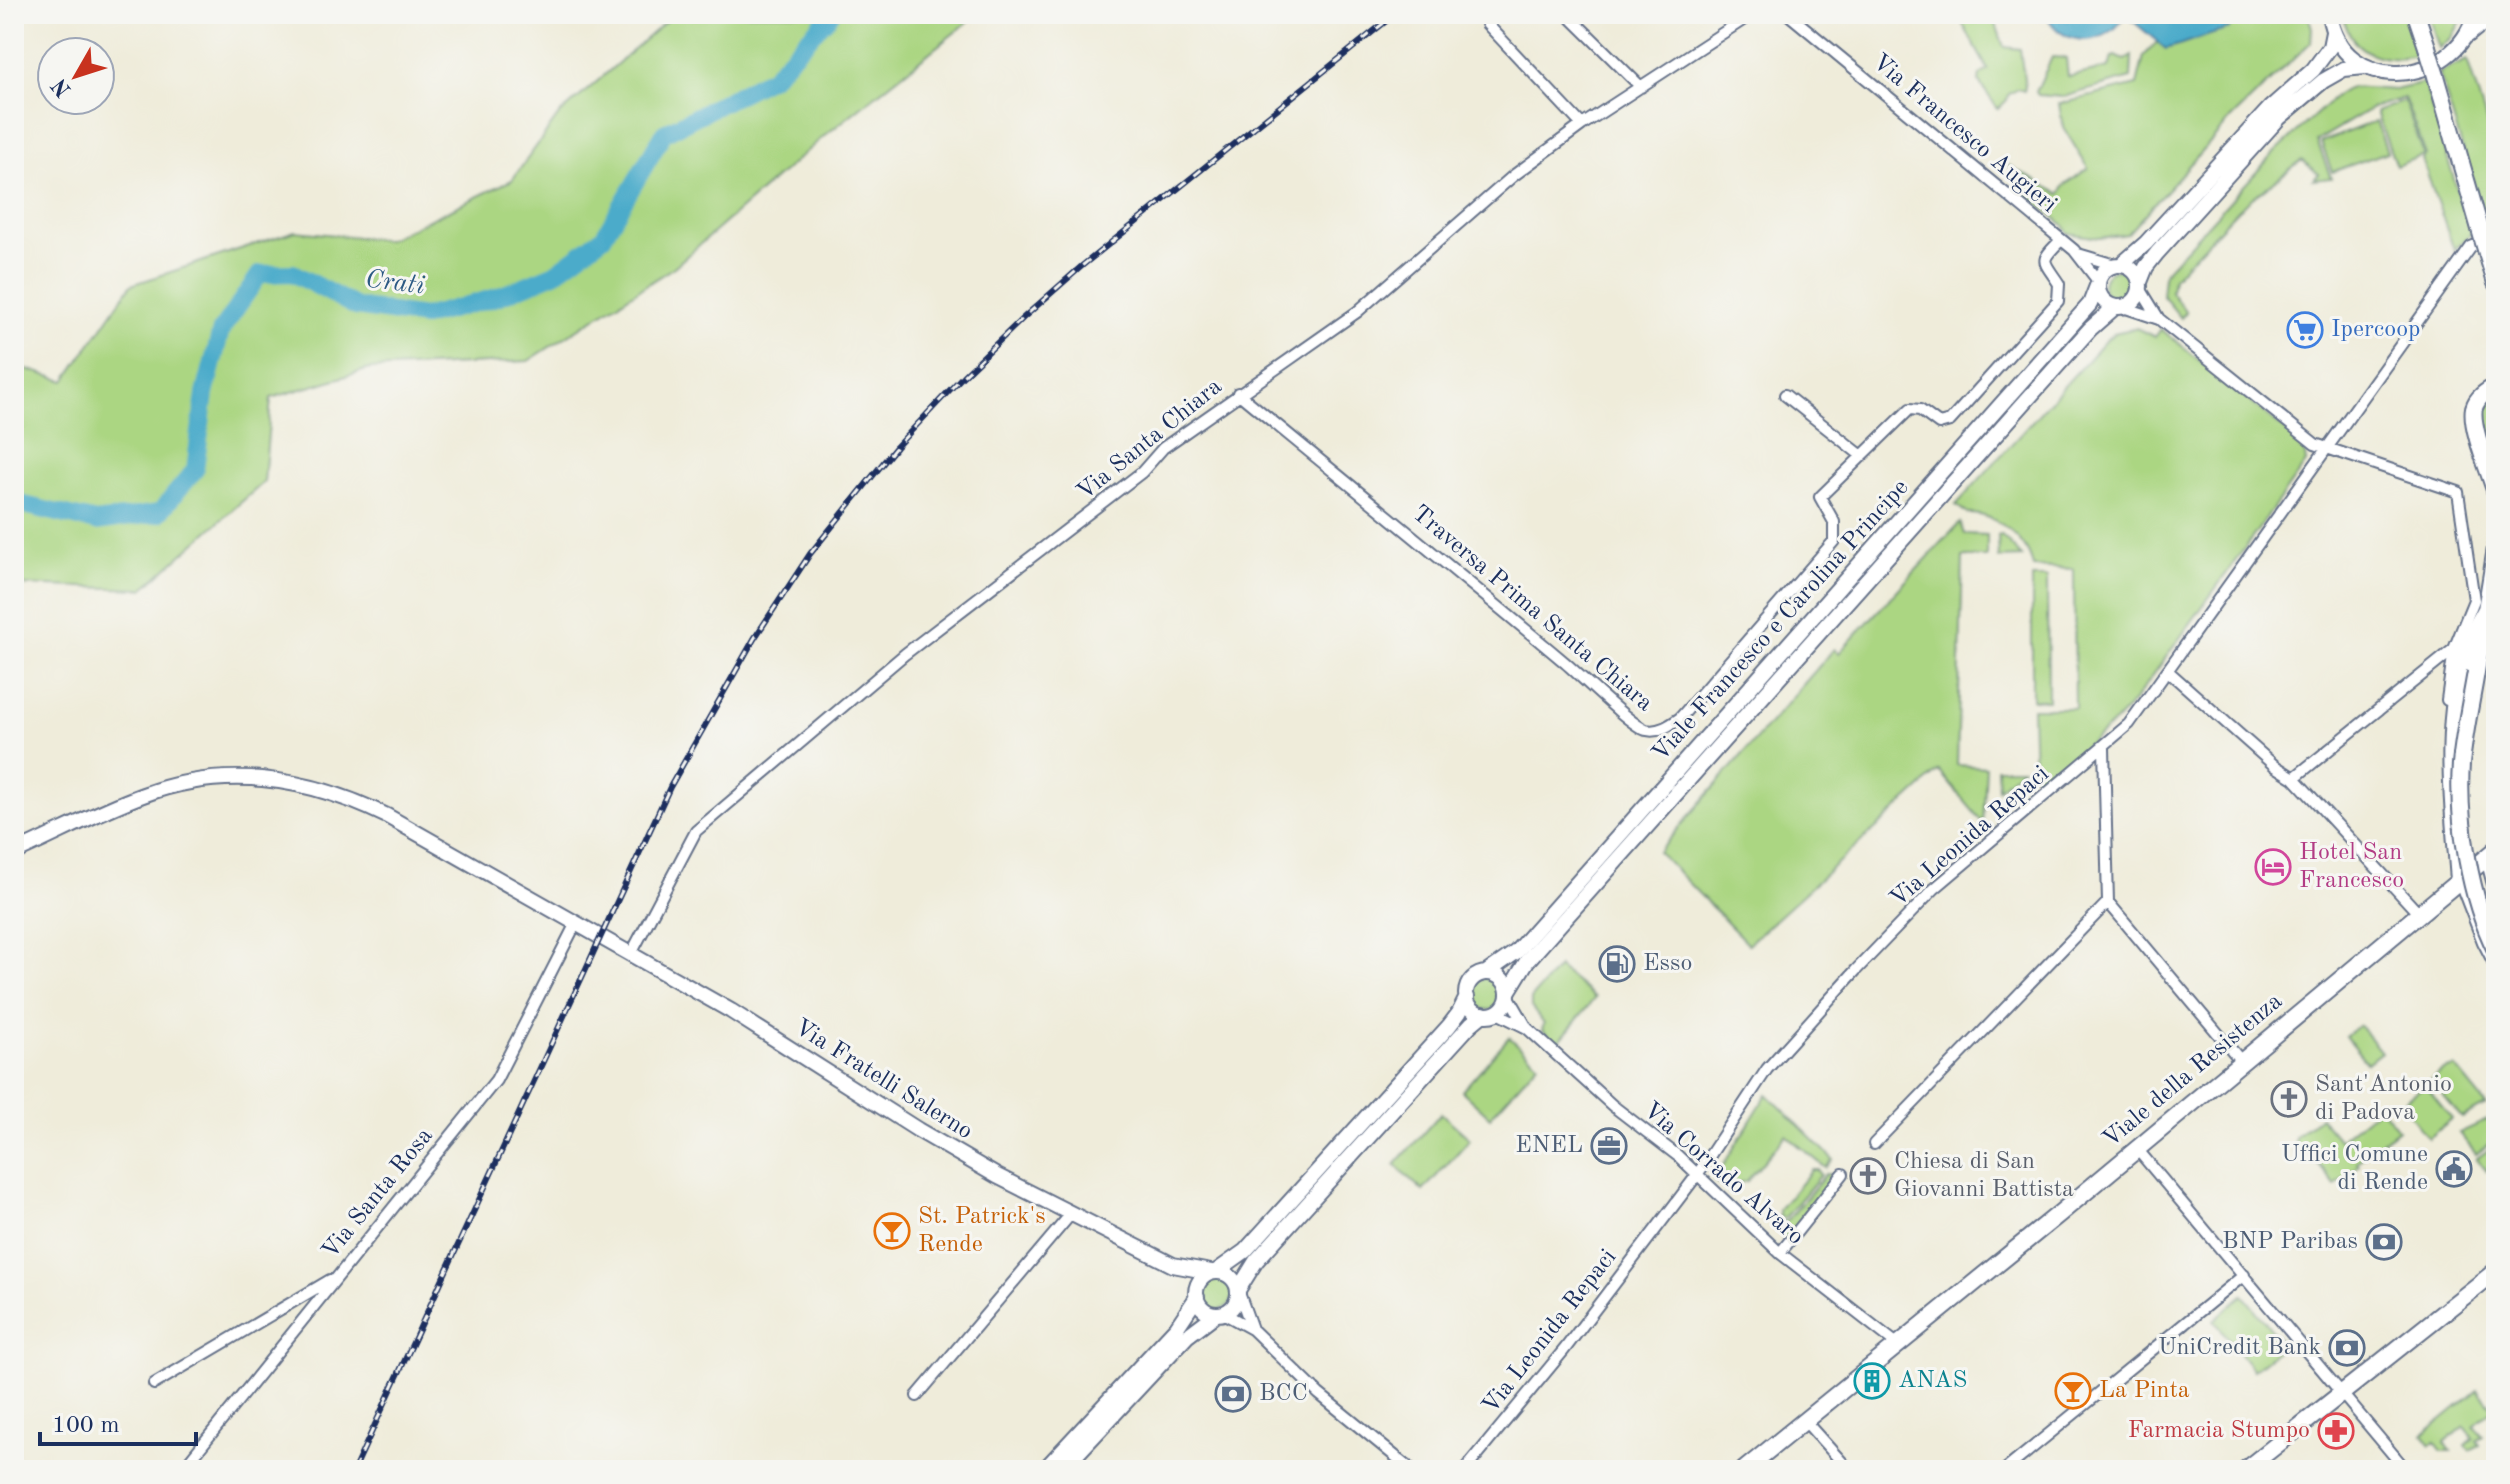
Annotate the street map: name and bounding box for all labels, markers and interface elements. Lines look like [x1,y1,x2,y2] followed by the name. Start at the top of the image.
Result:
[36,36,116,116] north arrow
[1867,50,2061,218] street label: Via Francesco Augieri
[48,74,76,101] text: N
[364,266,426,300] water label: Crati
[2286,311,2324,349] supermarket icon: Ipercoop
[2331,318,2420,342] place label: Ipercoop
[1073,374,1227,505] street label: Via Santa Chiara
[1648,476,1914,766] street label: Viale Francesco e Carolina Principe
[1407,502,1657,717] street label: Traversa Prima Santa Chiara
[1886,762,2054,912] street label: Via Leonida Repaci
[2299,841,2404,893] place label: Hotel San Francesco
[2254,848,2292,886] hotel icon: Hotel San Francesco
[1598,945,1636,983] fuel station icon: Esso
[1643,952,1692,976] place label: Esso
[2099,989,2287,1153] street label: Viale della Resistenza
[790,1016,976,1144] street label: Via Fratelli Salerno
[2315,1073,2452,1125] place label: Sant'Antonio di Padova
[2270,1080,2308,1118] church icon: Sant'Antonio di Padova
[1638,1098,1808,1250] street label: Via Corrado Alvaro
[318,1124,438,1264] street label: Via Santa Rosa
[1590,1127,1628,1165] office icon: ENEL
[1515,1134,1583,1158] place label: ENEL
[2281,1143,2428,1195] place label: Uffici Comune di Rende
[1894,1150,2074,1202] place label: Chiesa di San Giovanni Battista
[2435,1150,2473,1188] public building icon: Uffici Comune di Rende
[1849,1157,1887,1195] church icon: Chiesa di San Giovanni Battista
[918,1205,1046,1257] place label: St. Patrick's Rende
[873,1212,911,1250] bar icon: St. Patrick's Rende
[2365,1223,2403,1261] bank icon: BNP Paribas
[2222,1230,2358,1254] place label: BNP Paribas
[1478,1245,1622,1419] street label: Via Leonida Repaci
[2328,1329,2366,1367] bank icon: UniCredit Bank
[2158,1336,2321,1360] place label: UniCredit Bank
[1853,1362,1891,1400] building icon: ANAS
[1898,1369,1967,1393] place label: ANAS
[2054,1372,2092,1410] bar icon: La Pinta
[1214,1375,1252,1413] bank icon: BCC
[2099,1379,2190,1403] place label: La Pinta
[1259,1382,1308,1406] place label: BCC
[40,1396,196,1446] scale bar
[2317,1412,2355,1450] pharmacy icon: Farmacia Stumpo
[52,1414,120,1438] text: 100 m
[2128,1419,2310,1443] place label: Farmacia Stumpo

